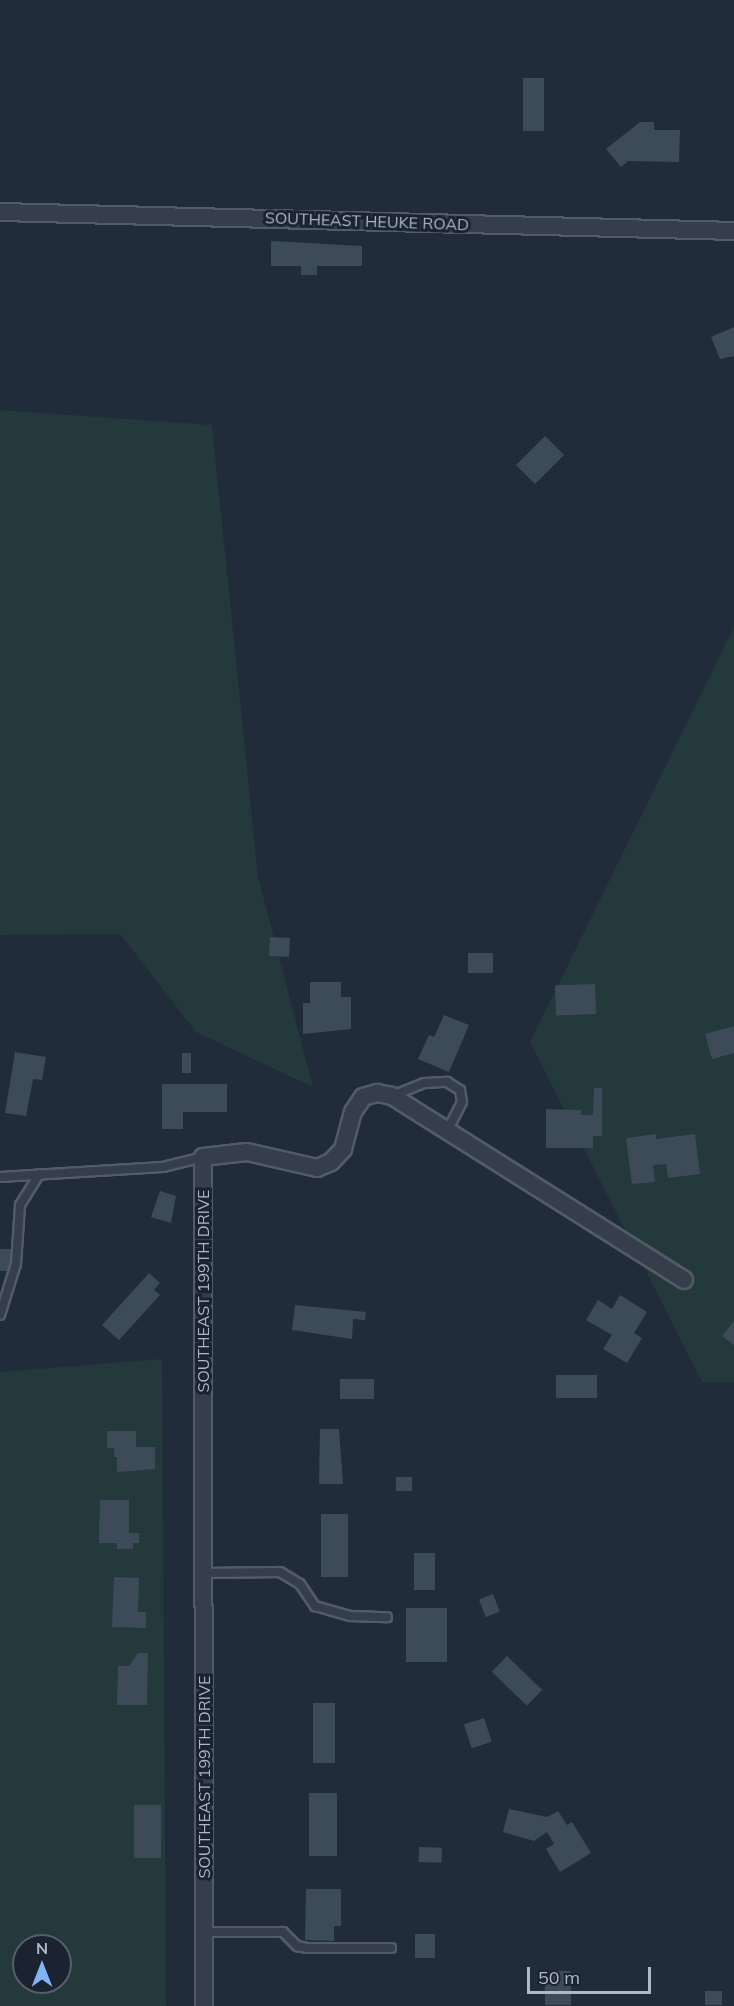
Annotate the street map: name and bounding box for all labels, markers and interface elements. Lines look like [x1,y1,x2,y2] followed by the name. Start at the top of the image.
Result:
[265,208,469,234] street label: SOUTHEAST HEUKE ROAD
[193,1190,213,1392] street label: SOUTHEAST 199TH DRIVE
[194,1676,214,1878] street label: SOUTHEAST 199TH DRIVE
[12,1934,72,1994] north arrow
[36,1938,48,1958] text: N
[530,1955,654,1993] scale bar
[538,1966,580,1989] text: 50 m

